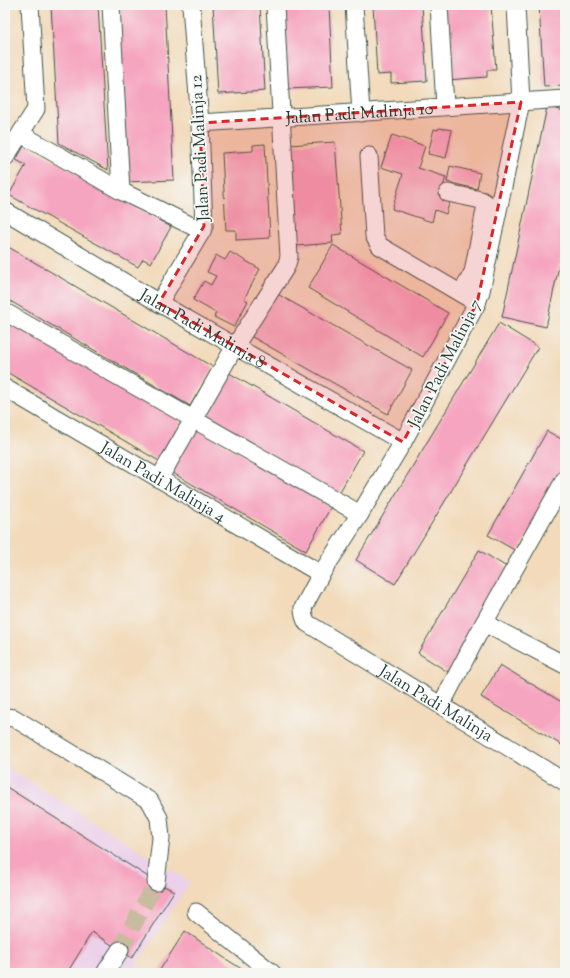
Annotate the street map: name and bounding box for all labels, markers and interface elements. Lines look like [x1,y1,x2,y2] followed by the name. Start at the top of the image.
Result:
[185,74,217,223] street label: Jalan Padi Malinja 12
[284,98,434,131] street label: Jalan Padi Malinja 10
[134,284,269,375] street label: Jalan Padi Malinja 8
[403,295,489,433] street label: Jalan Padi Malinja 7
[95,436,230,530] street label: Jalan Padi Malinja 4
[373,660,497,749] street label: Jalan Padi Malinja

